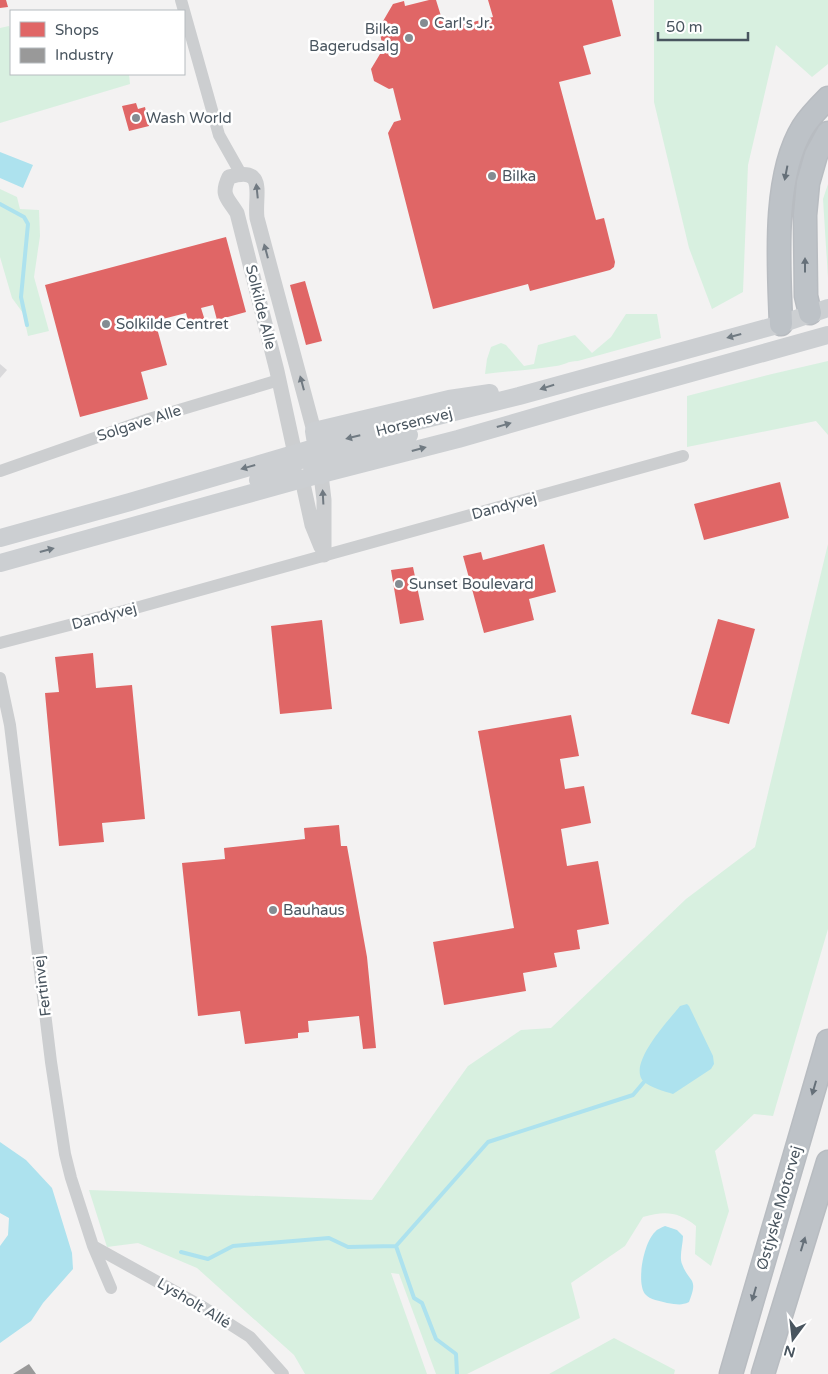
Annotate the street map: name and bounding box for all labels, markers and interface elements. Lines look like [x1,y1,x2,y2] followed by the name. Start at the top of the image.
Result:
[10,10,185,75] legend
[658,10,748,42] scale bar
[434,14,493,32] place label: Carl's Jr.
[418,17,430,29] marker: Carl's Jr.
[666,18,703,36] text: 50 m
[309,20,399,55] place label: Bilka Bagerudsalg
[55,21,99,39] text: Shops
[403,32,415,44] marker: Bilka Bagerudsalg
[55,46,114,64] text: Industry
[146,109,232,127] place label: Wash World
[130,112,142,124] marker: Wash World
[781,165,789,181] one-way arrow
[502,167,536,185] place label: Bilka
[486,170,498,182] marker: Bilka
[252,183,260,199] one-way arrow
[262,243,270,258] one-way arrow
[801,257,809,273] one-way arrow
[242,263,280,351] street label: Solkilde Alle
[116,315,229,333] place label: Solkilde Centret
[100,318,112,330] marker: Solkilde Centret
[727,333,742,341] one-way arrow
[298,376,306,391] one-way arrow
[540,384,555,392] one-way arrow
[95,401,183,445] street label: Solgave Alle
[374,404,454,440] street label: Horsensvej
[497,421,512,429] one-way arrow
[345,433,360,441] one-way arrow
[412,445,427,453] one-way arrow
[241,463,256,471] one-way arrow
[319,489,327,505] one-way arrow
[470,489,538,523] street label: Dandyvej
[40,545,55,553] one-way arrow
[409,575,534,593] place label: Sunset Boulevard
[393,578,405,590] marker: Sunset Boulevard
[70,599,138,633] street label: Dandyvej
[283,901,345,919] place label: Bauhaus
[267,904,279,916] marker: Bauhaus
[29,954,55,1018] street label: Fertinvej
[810,1081,818,1096] one-way arrow
[753,1144,805,1272] street label: Østjyske Motorvej
[800,1236,807,1251] one-way arrow
[154,1274,234,1332] street label: Lysholt Allé
[749,1287,757,1302] one-way arrow
[768,1314,818,1364] north arrow
[782,1341,797,1361] text: N

